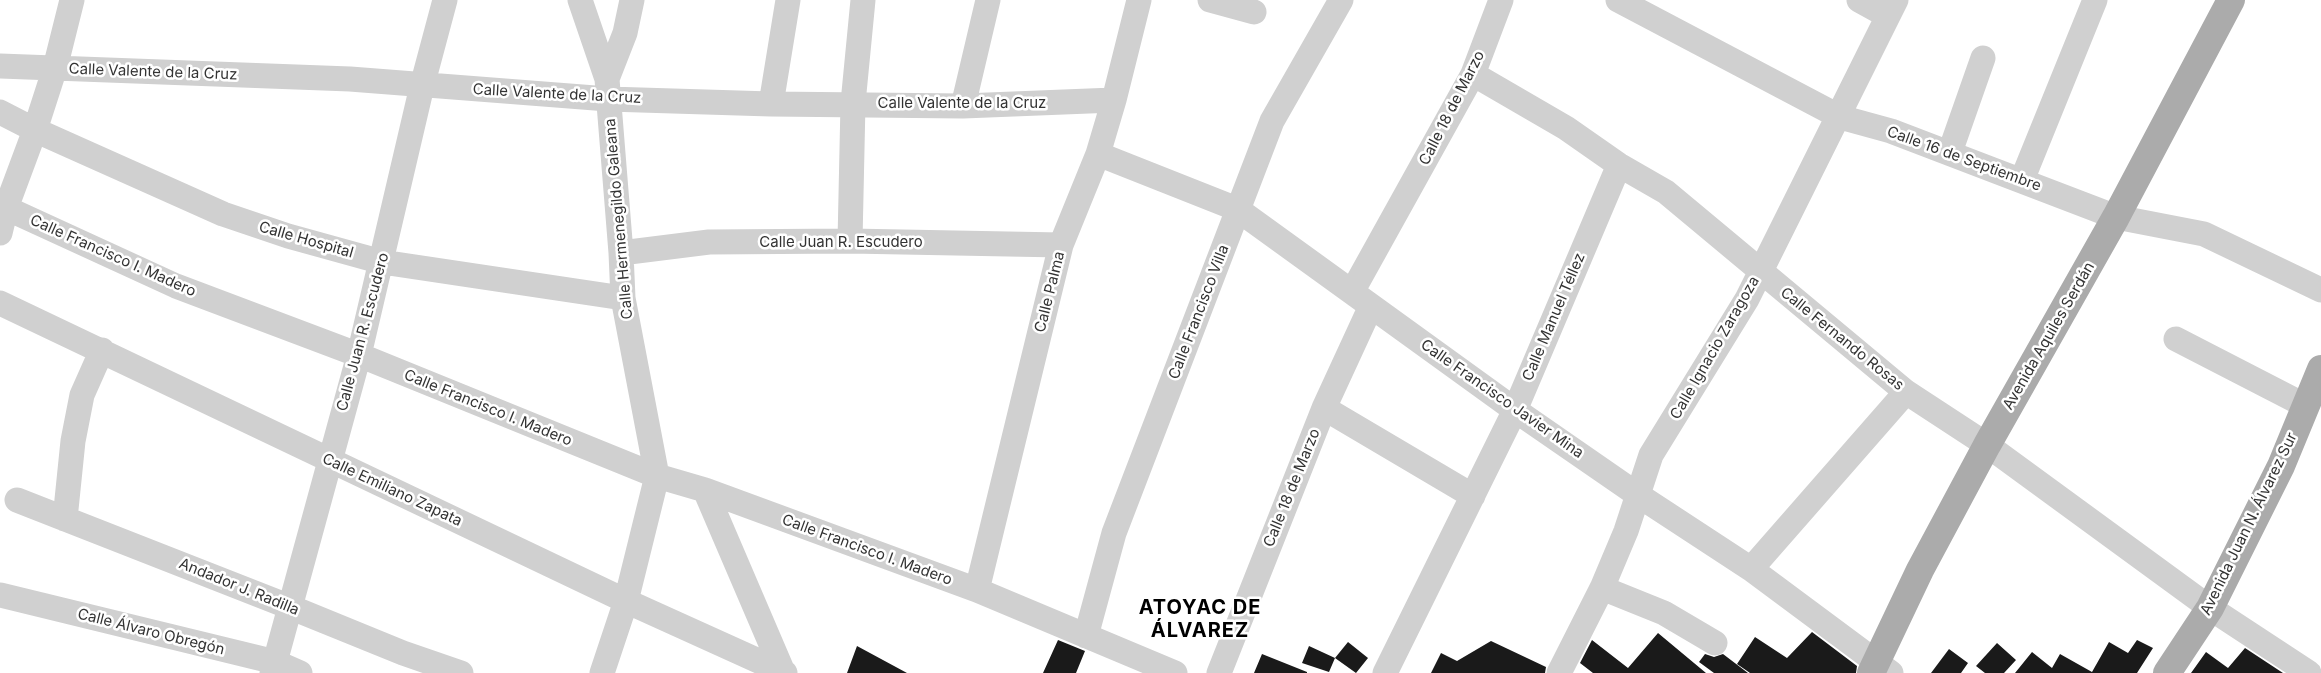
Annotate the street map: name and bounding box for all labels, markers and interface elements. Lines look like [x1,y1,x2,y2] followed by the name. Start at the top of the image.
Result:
[1415,48,1489,168] street label: Calle 18 de Marzo
[68,60,238,84] street label: Calle Valente de la Cruz
[472,81,642,107] street label: Calle Valente de la Cruz
[878,94,1046,112] street label: Calle Valente de la Cruz
[601,118,637,320] street label: Calle Hermenegildo Galeana
[1884,123,2044,195] street label: Calle 16 de Septiembre
[27,211,199,301] street label: Calle Francisco I. Madero
[257,218,355,262] street label: Calle Hospital
[759,233,923,251] street label: Calle Juan R. Escudero
[1165,242,1233,382] street label: Calle Francisco Villa
[1031,250,1069,334] street label: Calle Palma
[1519,250,1589,384] street label: Calle Manuel Téllez
[333,251,393,413] street label: Calle Juan R. Escudero
[1999,259,2099,413] street label: Avenida Aquiles Serdán
[1667,273,1763,423] street label: Calle Ignacio Zaragoza
[1777,284,1907,394] street label: Calle Fernando Rosas
[1417,336,1587,462] street label: Calle Francisco Javier Mina
[401,366,575,450] street label: Calle Francisco I. Madero
[1260,426,1324,550] street label: Calle 18 de Marzo
[2197,430,2301,618] street label: Avenida Juan N. Álvarez Sur
[319,450,465,530] street label: Calle Emiliano Zapata
[779,511,955,589] street label: Calle Francisco I. Madero
[176,555,302,619] street label: Andador J. Radilla
[1138,596,1262,643] district label: ATOYAC DE ÁLVAREZ
[76,605,226,659] street label: Calle Álvaro Obregón

